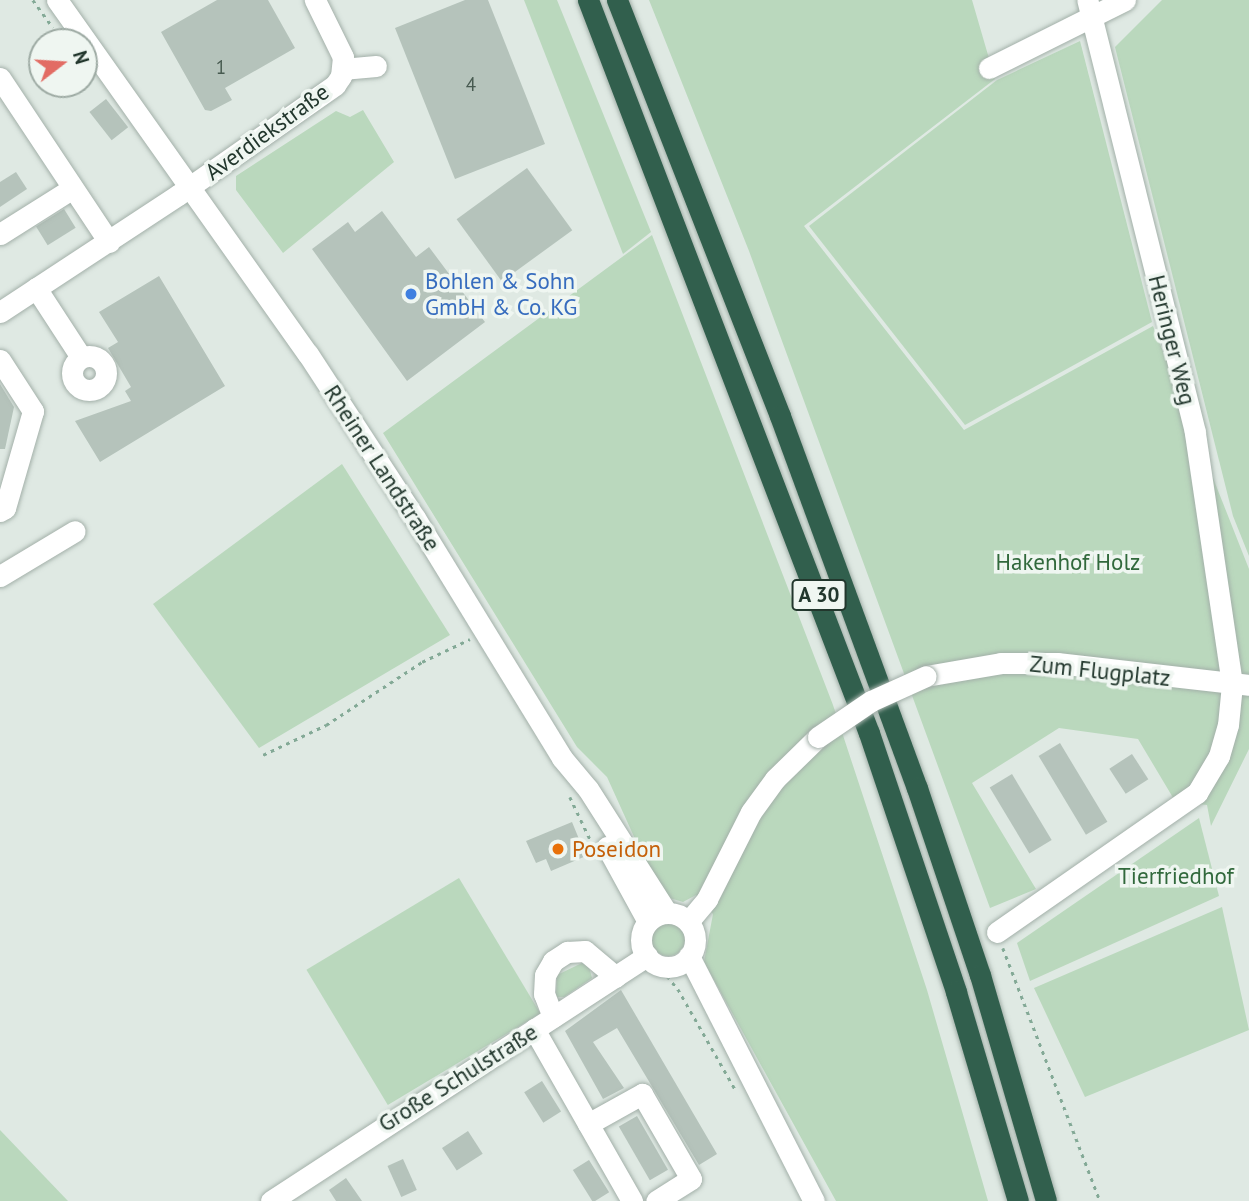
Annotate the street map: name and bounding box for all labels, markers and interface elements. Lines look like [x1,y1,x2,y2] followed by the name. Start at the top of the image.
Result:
[28,28,98,98] north arrow
[68,48,94,67] text: N
[216,57,226,79] house number: 1
[466,74,476,96] house number: 4
[200,78,334,186] street label: Averdiekstraße
[425,267,579,321] place label: Bohlen & Sohn GmbH & Co. KG
[1142,272,1202,408] street label: Heringer Weg
[403,286,419,302] marker: Bohlen & Sohn GmbH & Co. KG
[318,380,446,556] street label: Rheiner Landstraße
[996,548,1140,576] park label: Hakenhof Holz
[791,578,847,612] road number: A 30
[1028,650,1172,692] street label: Zum Flugplatz
[572,835,661,863] place label: Poseidon
[550,841,566,857] marker: Poseidon
[1118,862,1234,890] park label: Tierfriedhof
[374,1018,542,1138] street label: Große Schulstraße

